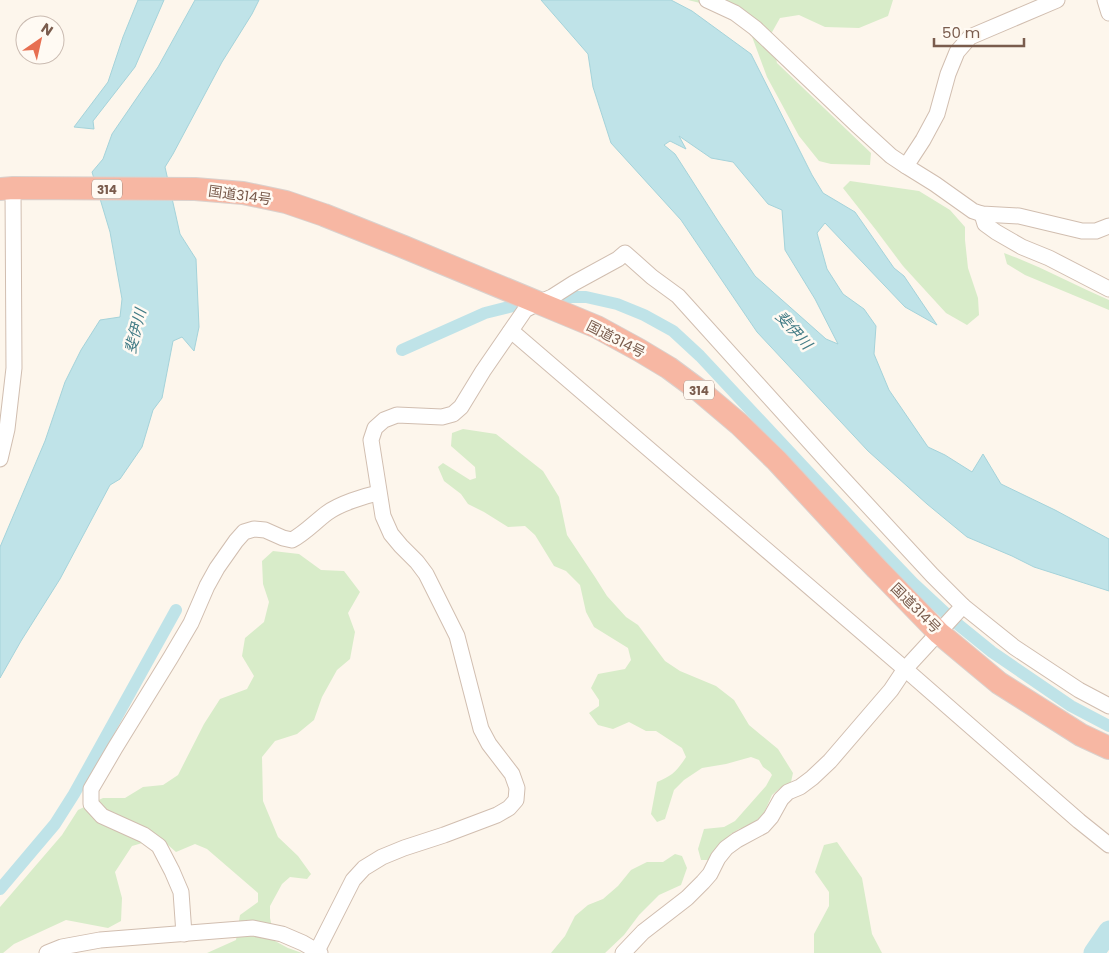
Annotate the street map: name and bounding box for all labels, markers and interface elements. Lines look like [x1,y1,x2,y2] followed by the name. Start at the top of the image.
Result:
[15,15,65,65] north arrow
[934,15,1024,47] scale bar
[37,18,57,40] text: N
[942,22,980,43] text: 50 m
[92,180,122,198] road number: 314
[207,181,273,209] street label: 国道314号
[119,305,151,355] water label: 斐伊川
[771,306,818,355] water label: 斐伊川
[583,316,649,362] street label: 国道314号
[684,380,714,400] road number: 314
[886,578,946,638] street label: 国道314号

